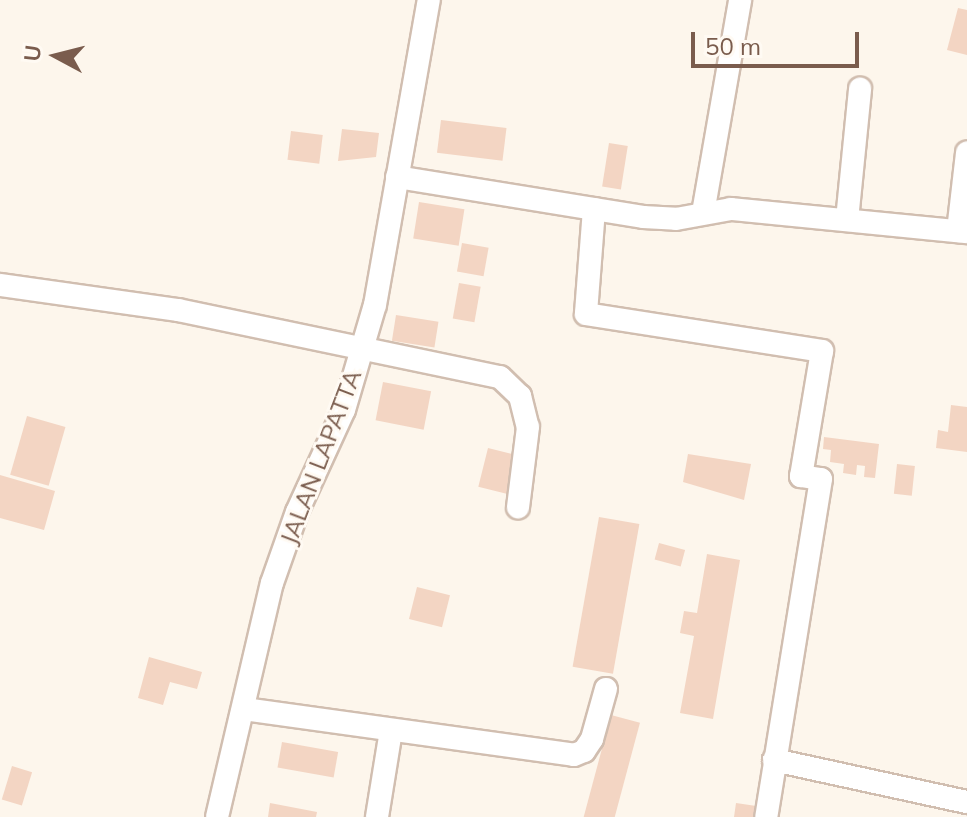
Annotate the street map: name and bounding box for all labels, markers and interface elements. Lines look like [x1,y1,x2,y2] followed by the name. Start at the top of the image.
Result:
[16,16,96,96] north arrow
[695,16,863,66] scale bar
[705,31,761,61] text: 50 m
[17,43,47,63] text: U
[274,365,368,549] street label: JALAN LAPATTA

